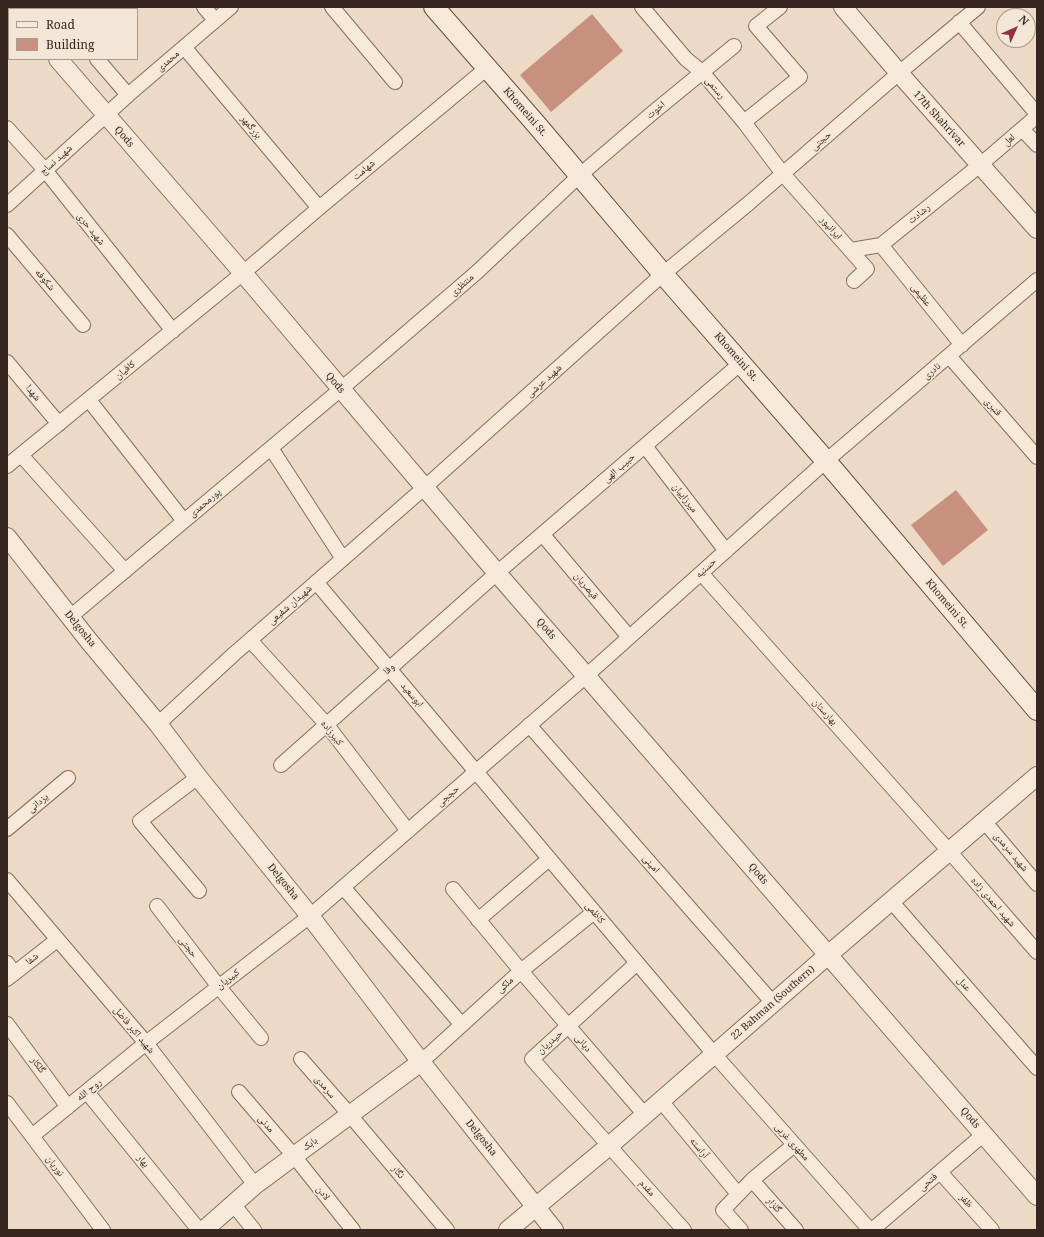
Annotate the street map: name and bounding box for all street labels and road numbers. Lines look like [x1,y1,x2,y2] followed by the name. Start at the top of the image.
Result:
[154,48,182,74] street label: محمدی
[702,75,728,101] street label: رستمی
[501,85,549,139] street label: Khomeini St.
[911,88,967,150] street label: 17th Shahrivar
[644,99,668,121] street label: اخوت
[238,113,264,141] street label: بزرگمهر
[112,124,136,150] street label: Qods
[808,129,834,153] street label: حجتی
[1000,131,1018,149] street label: لعل
[37,142,75,178] street label: شهید نساج
[350,157,378,183] street label: شهامت
[906,202,932,226] street label: رشادت
[74,210,108,248] street label: شهید حری
[817,214,845,242] street label: ایرانپور
[32,267,58,293] street label: شکوفه
[448,271,476,299] street label: منتظری
[908,281,934,309] street label: عظیمی
[712,330,760,384] street label: Khomeini St.
[112,358,138,382] street label: کافیان
[921,360,943,382] street label: نادری
[524,362,564,400] street label: شهید عرشی
[323,370,347,396] street label: Qods
[23,382,43,404] street label: شهدا
[982,395,1004,419] street label: قنبری
[600,451,638,485] street label: حبیب الهی
[670,481,700,515] street label: میرزاییان
[186,486,224,520] street label: پورمحمدی
[693,556,719,580] street label: حسنیه
[571,570,601,602] street label: قیصریان
[923,577,971,631] street label: Khomeini St.
[265,583,315,627] street label: شهیدان شفیعی
[62,608,98,650] street label: Delgosha
[534,616,558,642] street label: Qods
[381,661,397,677] street label: وفا
[398,680,426,710] street label: ابوسعید
[810,696,840,728] street label: بهارستان
[318,718,346,748] street label: کبیرزاده
[434,783,462,809] street label: حججی
[25,791,51,815] street label: یزدانی
[991,830,1031,874] street label: شهید سرمدی
[640,852,662,876] street label: امینی
[265,861,301,903] street label: Delgosha
[746,861,770,887] street label: Qods
[968,875,1018,929] street label: شهید احمدی زاده
[583,900,607,926] street label: کاظمی
[176,934,200,960] street label: حجتی
[23,950,41,968] street label: شفا
[729,963,817,1043] street label: 22 Bahman (Southern)
[214,966,242,992] street label: کبیریان
[494,974,516,996] street label: ملکی
[954,974,974,994] street label: عدل
[111,1004,157,1056] street label: شهید اکبر فاضل
[535,1027,565,1057] street label: حیدریان
[572,1032,594,1054] street label: دیانی
[28,1054,48,1076] street label: گلکار
[312,1073,338,1101] street label: سرمدی
[74,1076,104,1104] street label: روح الله
[958,1105,982,1131] street label: Qods
[255,1113,277,1135] street label: مدنی
[463,1117,499,1159] street label: Delgosha
[772,1121,812,1163] street label: مطهری غربی
[300,1135,320,1153] street label: بابک
[687,1135,711,1161] street label: آراسته
[134,1152,152,1170] street label: بهار
[43,1153,67,1179] street label: نوریان
[389,1163,407,1181] street label: نگار
[916,1170,940,1194] street label: فتحی
[636,1177,658,1199] street label: مقدم
[314,1183,332,1203] street label: لادن
[957,1192,975,1210] street label: ظفر
[764,1195,784,1215] street label: گلزار

